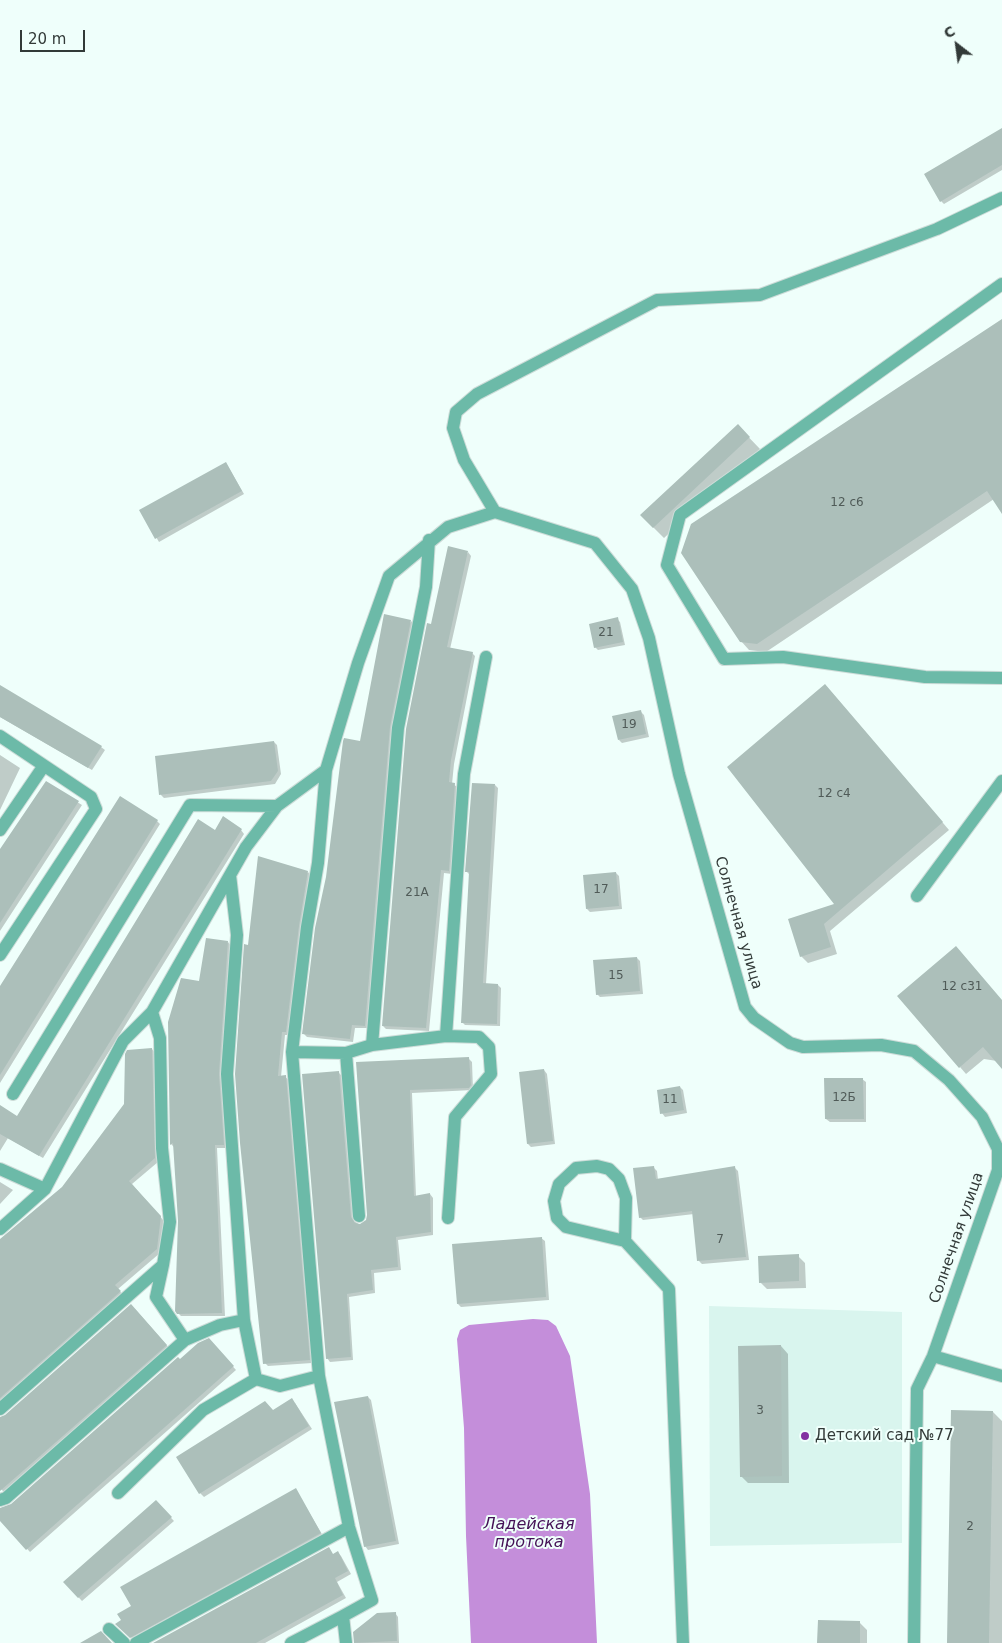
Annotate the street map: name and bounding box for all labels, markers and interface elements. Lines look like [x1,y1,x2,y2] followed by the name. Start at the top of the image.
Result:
[22,20,88,52] scale bar
[932,20,982,70] north arrow
[941,23,958,42] text: С
[28,30,66,48] text: 20 m
[830,496,864,510] house number: 12 с6
[598,626,614,640] house number: 21
[621,718,637,732] house number: 19
[817,787,851,801] house number: 12 с4
[710,854,766,992] street label: Солнечная улица
[593,883,609,897] house number: 17
[405,886,429,900] house number: 21А
[608,969,624,983] house number: 15
[942,980,982,994] house number: 12 с31
[832,1091,856,1105] house number: 12Б
[662,1093,678,1107] house number: 11
[926,1170,988,1306] street label: Солнечная улица
[716,1233,724,1247] house number: 7
[756,1404,764,1418] house number: 3
[815,1427,954,1445] place label: Детский сад №77
[799,1430,811,1442] marker: Детский сад №77
[483,1515,575,1553] water label: Ладейская протока
[966,1520,974,1534] house number: 2

